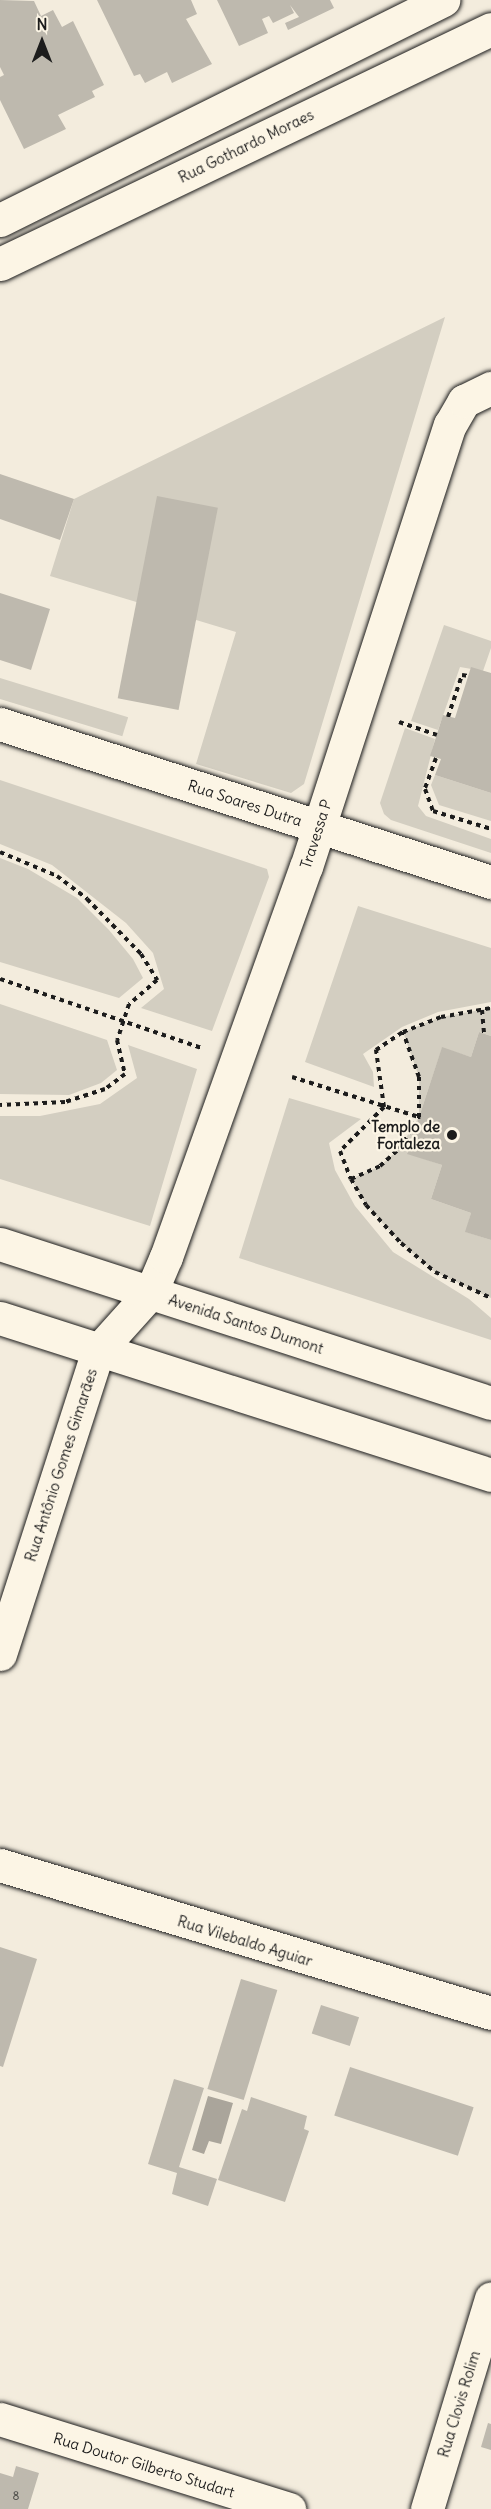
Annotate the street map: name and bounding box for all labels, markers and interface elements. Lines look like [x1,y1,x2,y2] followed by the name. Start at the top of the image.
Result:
[12,12,72,72] north arrow
[36,14,48,34] text: N
[175,105,317,187] street label: Rua Gothardo Moraes
[186,776,304,830] street label: Rua Soares Dutra
[296,797,336,871] street label: Travessa P
[371,1117,440,1152] place label: Templo de Fortaleza
[445,1128,459,1142] marker: Templo de Fortaleza
[166,1290,326,1358] street label: Avenida Santos Dumont
[21,1366,101,1564] street label: Rua Antônio Gomes Gimarães
[175,1912,315,1970] street label: Rua Vilebaldo Aguiar
[434,2348,484,2460] street label: Rua Clovis Rolim
[51,2429,237,2501] street label: Rua Doutor Gilberto Studart
[13,2489,19,2503] house number: 8

